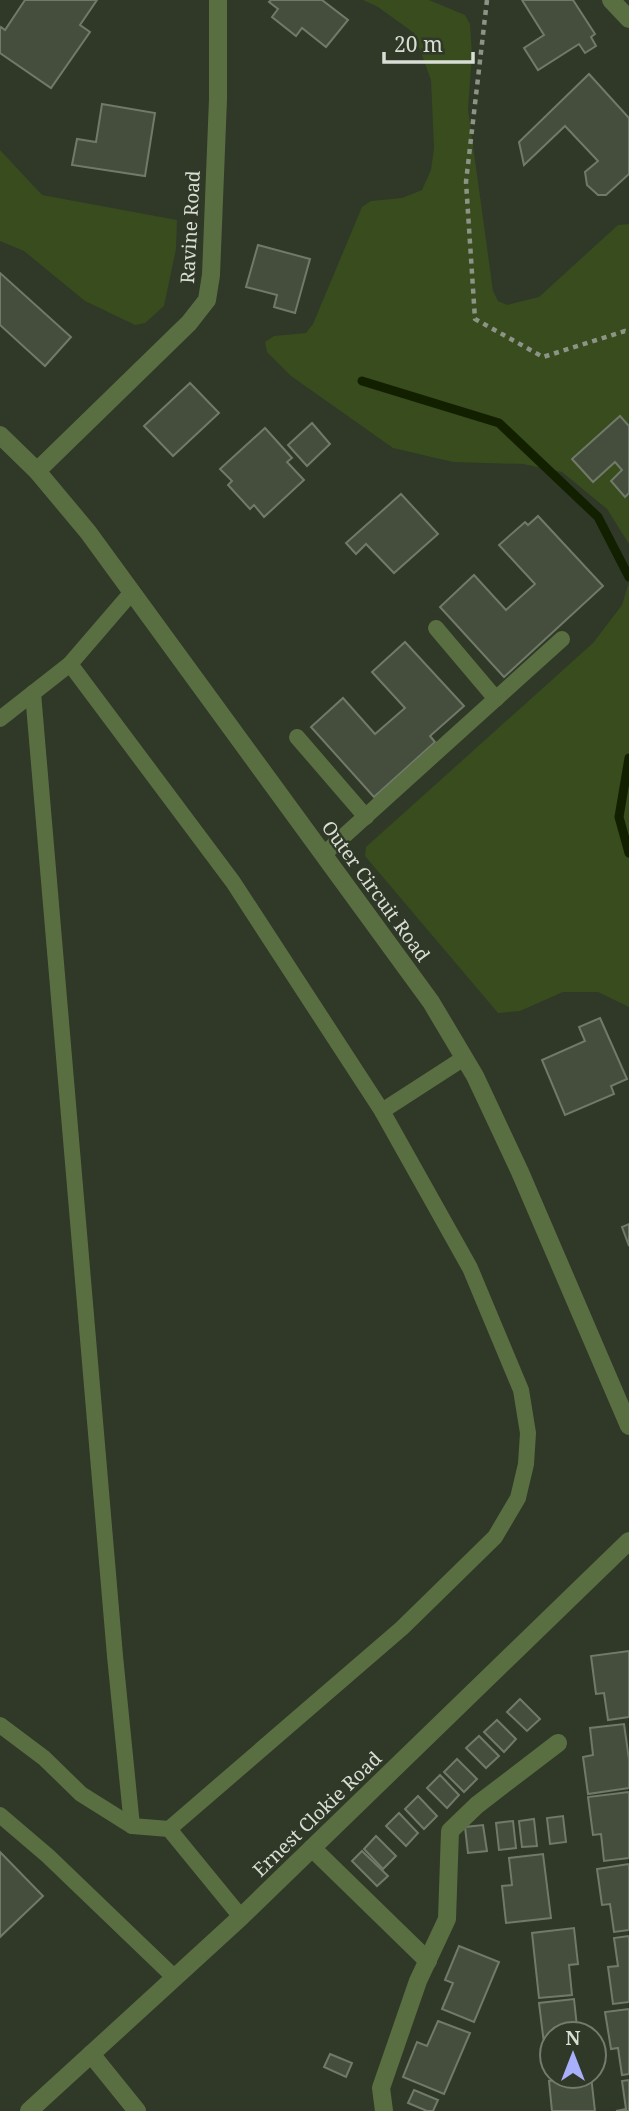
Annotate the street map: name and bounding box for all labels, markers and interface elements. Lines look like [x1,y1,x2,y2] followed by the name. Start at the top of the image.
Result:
[384,21,473,65] scale bar
[394,30,443,58] text: 20 m
[174,169,206,284] street label: Ravine Road
[316,815,436,967] street label: Outer Circuit Road
[247,1745,387,1882] street label: Ernest Clokie Road
[538,2020,608,2090] north arrow
[566,2025,581,2051] text: N

